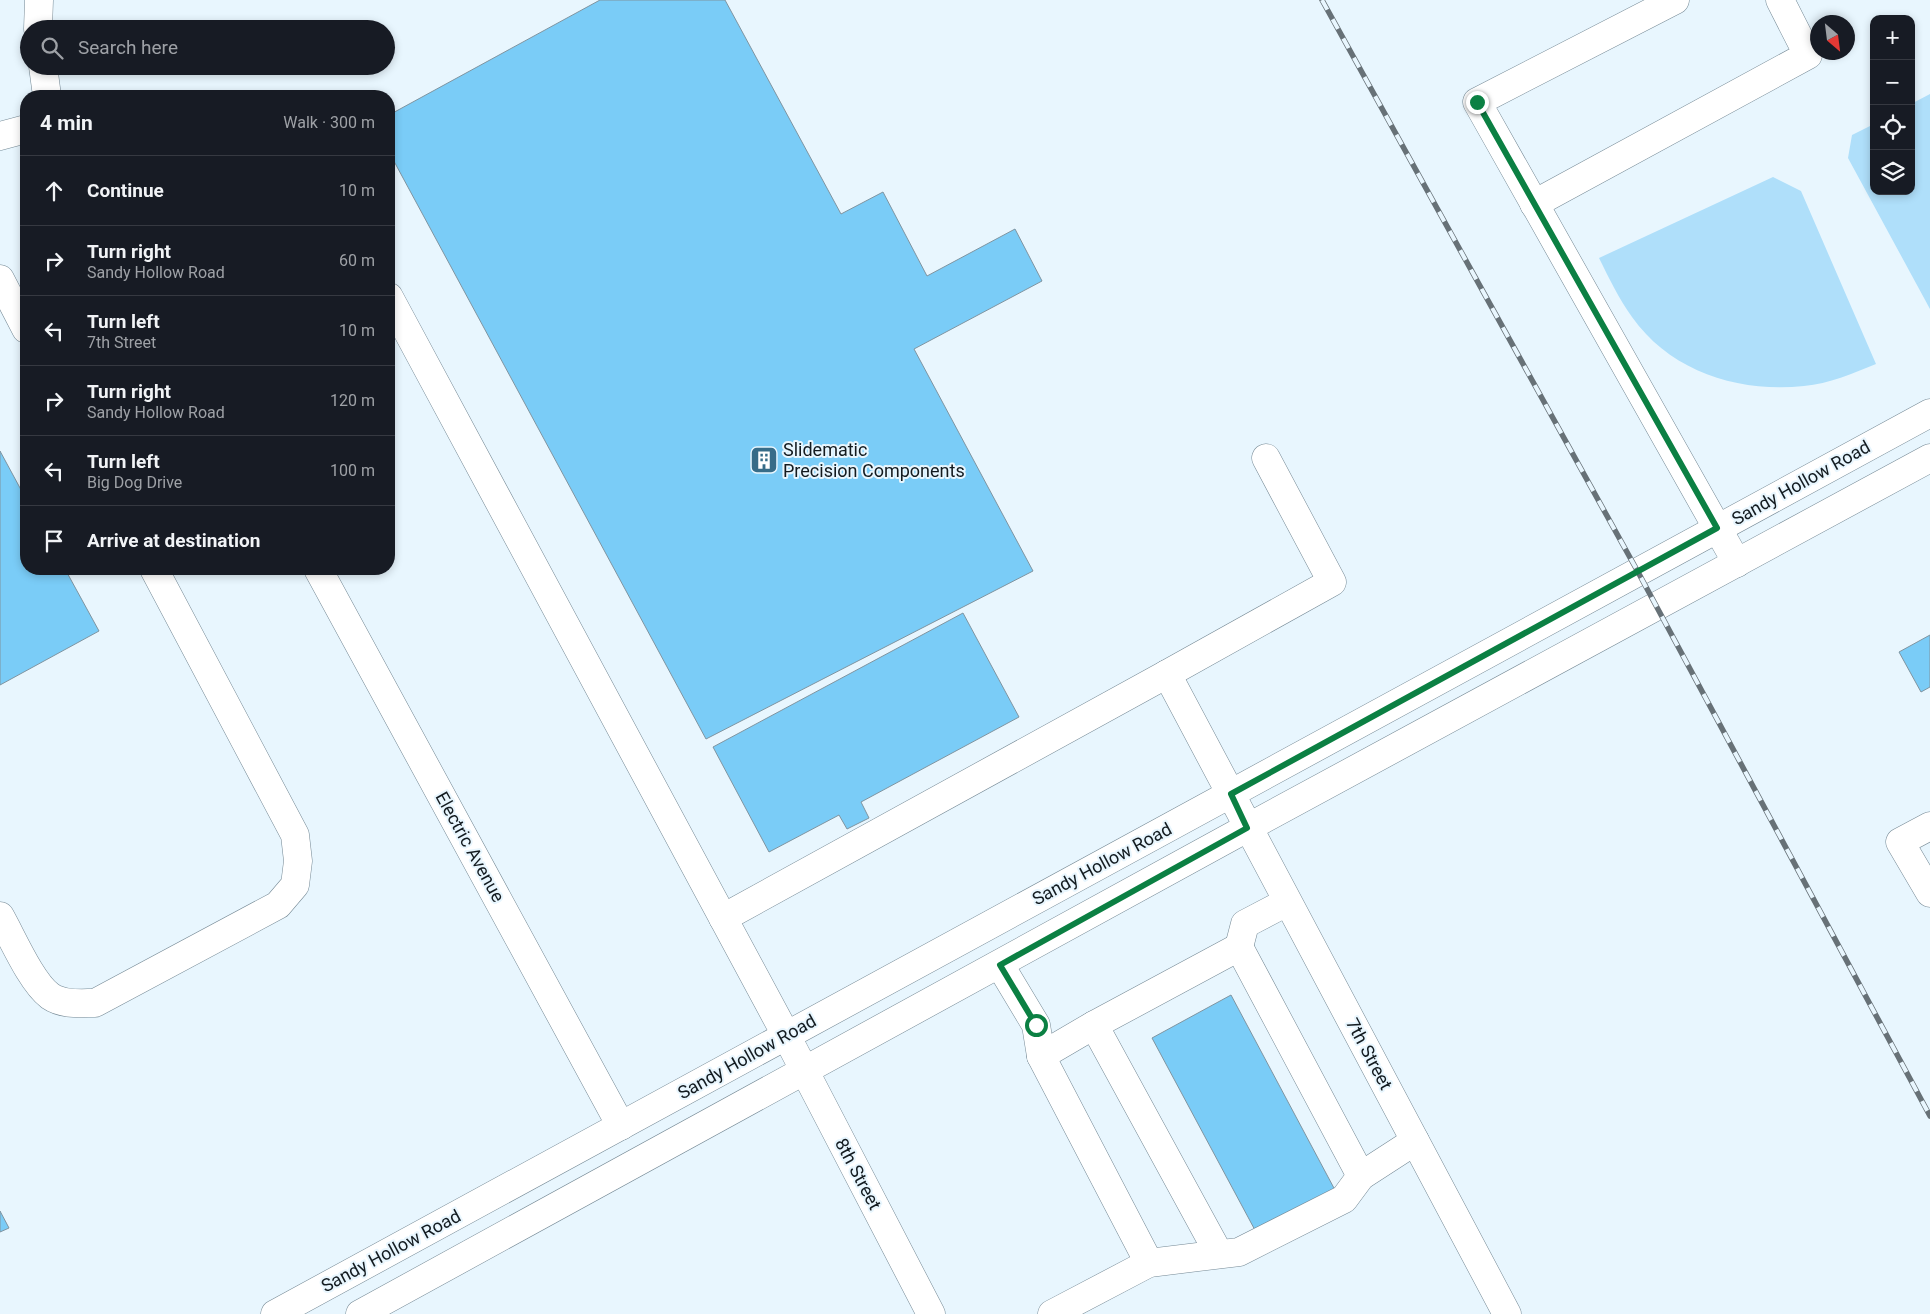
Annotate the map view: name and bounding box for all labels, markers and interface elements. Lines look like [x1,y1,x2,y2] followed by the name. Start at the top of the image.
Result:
[1810,15,1855,60] north arrow
[1870,15,1915,195] map controls
[1870,15,1915,60] button: +
[20,20,395,75] search box
[38,34,66,62] icon: search
[78,36,178,59] text: Search here
[1870,60,1915,105] button: −
[1466,91,1489,114] route end
[1870,105,1915,150] button: locate
[40,111,93,135] text: 4 min
[283,113,375,132] text: Walk · 300 m
[1870,150,1915,195] button: layers
[40,177,68,205] icon: ahead
[87,179,164,202] text: Continue
[339,181,375,200] text: 10 m
[87,240,171,263] text: Turn right
[40,247,68,275] icon: right
[339,251,375,270] text: 60 m
[87,263,225,282] text: Sandy Hollow Road
[87,310,160,333] text: Turn left
[40,317,68,345] icon: left
[339,321,375,340] text: 10 m
[87,333,156,352] text: 7th Street
[87,380,171,403] text: Turn right
[40,387,68,415] icon: right
[330,391,375,410] text: 120 m
[87,403,225,422] text: Sandy Hollow Road
[1728,436,1874,529] street label: Sandy Hollow Road
[783,439,965,481] place label: Slidematic Precision Components
[749,445,779,475] building icon: Slidematic Precision Components
[87,450,160,473] text: Turn left
[40,457,68,485] icon: left
[330,461,375,480] text: 100 m
[87,473,182,492] text: Big Dog Drive
[40,527,68,555] icon: arrive
[87,529,260,552] text: Arrive at destination
[432,788,509,906] street label: Electric Avenue
[1028,818,1175,909] street label: Sandy Hollow Road
[674,1010,820,1103] street label: Sandy Hollow Road
[1025,1014,1048,1037] route start
[1342,1014,1397,1093] street label: 7th Street
[831,1134,886,1213] street label: 8th Street
[317,1205,464,1296] street label: Sandy Hollow Road

